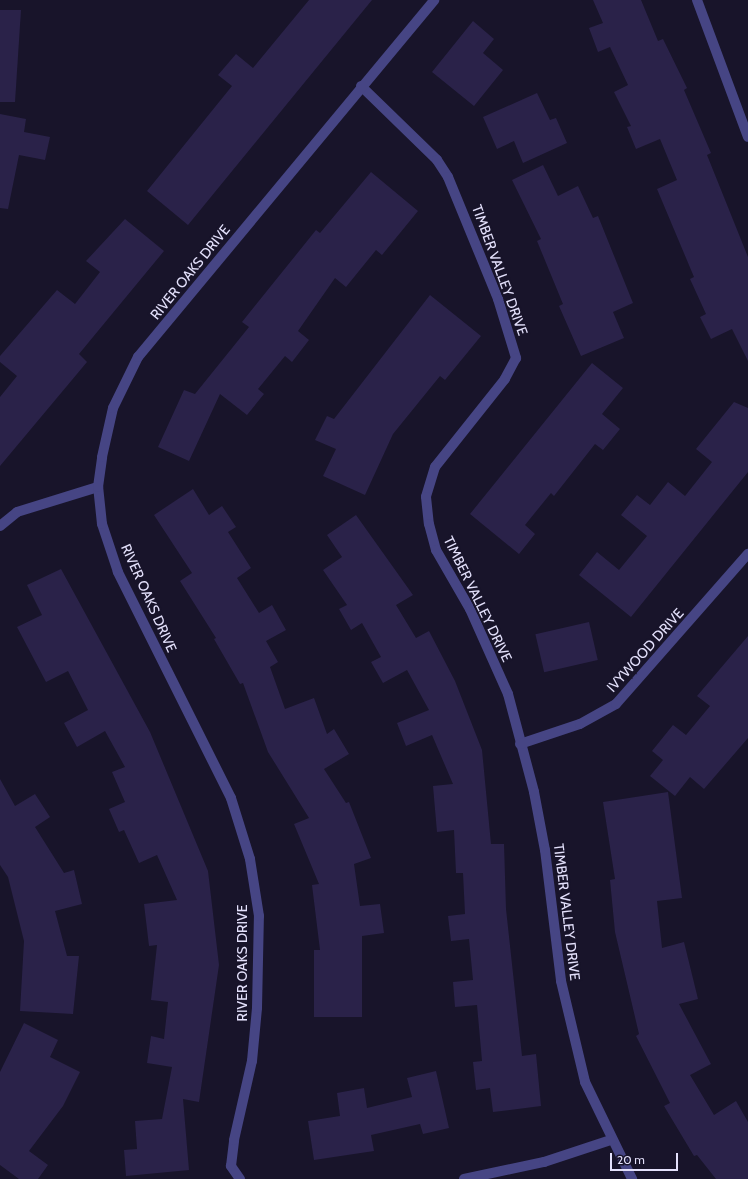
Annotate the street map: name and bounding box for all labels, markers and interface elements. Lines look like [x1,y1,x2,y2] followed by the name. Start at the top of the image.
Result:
[469,202,531,338] street label: TIMBER VALLEY DRIVE
[147,221,233,323] street label: RIVER OAKS DRIVE
[440,533,516,665] street label: TIMBER VALLEY DRIVE
[118,541,180,655] street label: RIVER OAKS DRIVE
[603,605,687,695] street label: IVYWOOD DRIVE
[550,843,584,981] street label: TIMBER VALLEY DRIVE
[234,905,250,1021] street label: RIVER OAKS DRIVE
[612,1145,680,1171] scale bar
[617,1152,645,1167] text: 20 m

